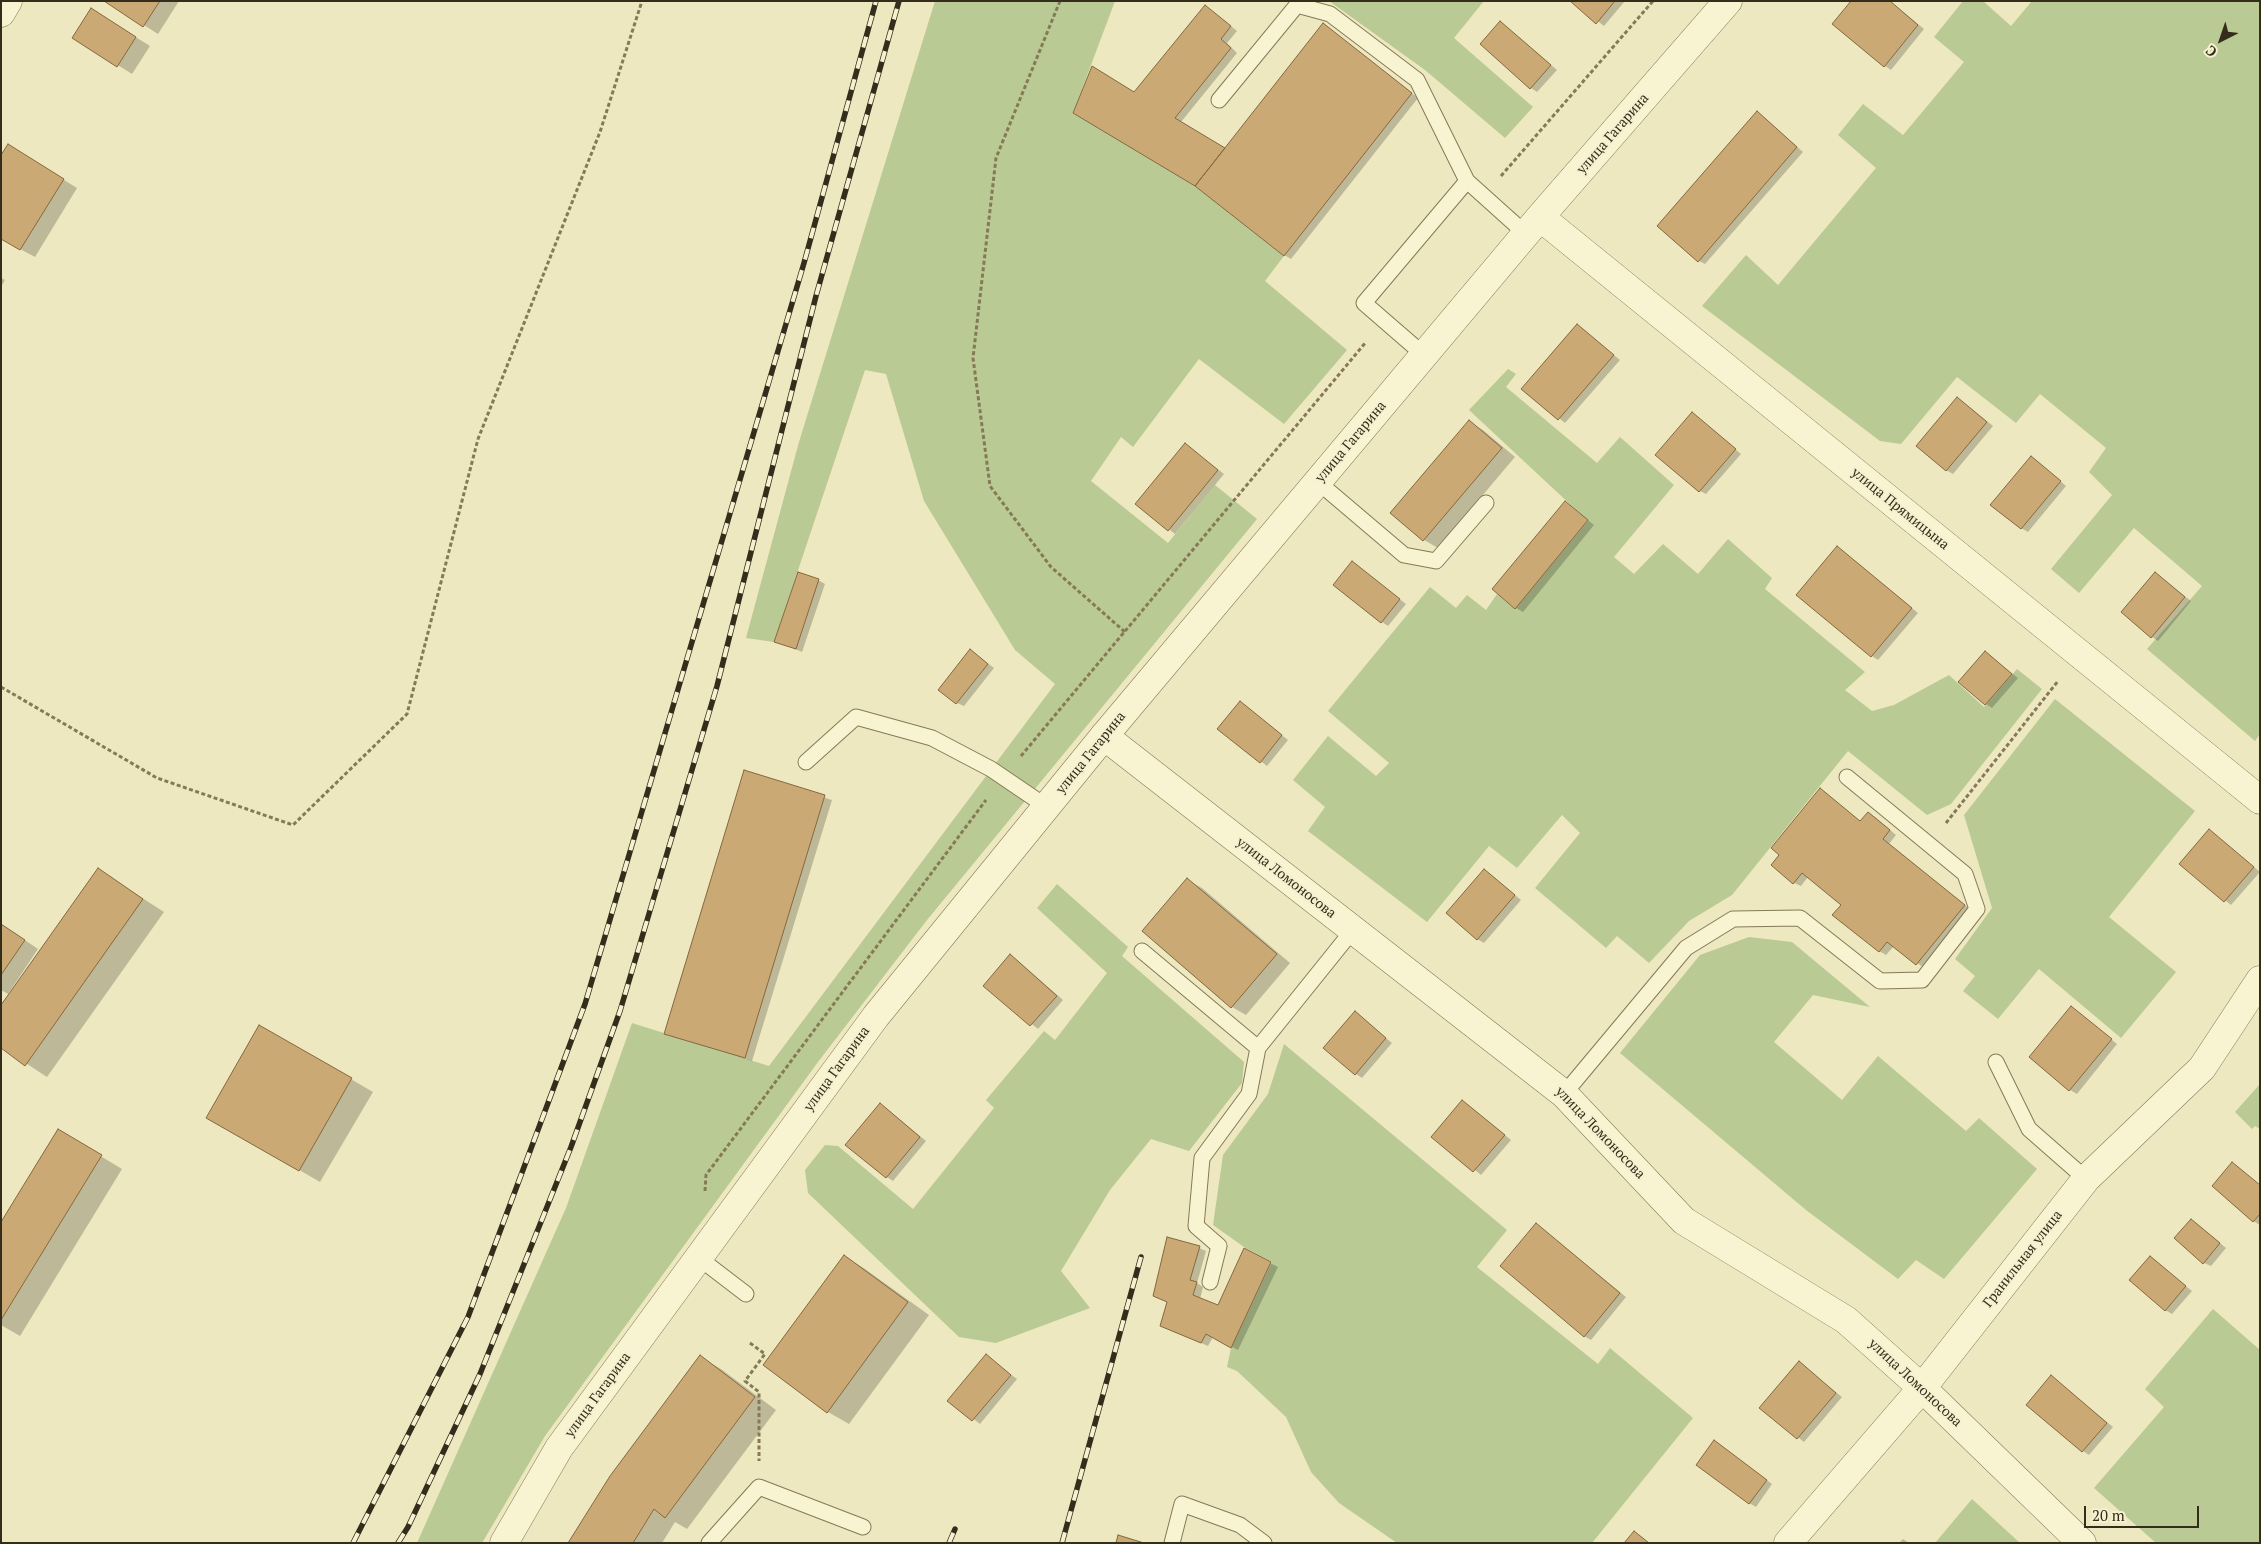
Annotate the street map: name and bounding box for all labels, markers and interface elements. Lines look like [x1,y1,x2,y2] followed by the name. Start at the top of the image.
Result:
[2196,15,2246,65] north arrow
[2201,42,2221,62] text: С
[1574,90,1652,178] street label: улица Гагарина
[1312,398,1390,486] street label: улица Гагарина
[1848,464,1952,554] street label: улица Прямицына
[1053,708,1129,798] street label: улица Гагарина
[1233,834,1339,922] street label: улица Ломоносова
[801,1023,873,1115] street label: улица Гагарина
[1552,1083,1648,1183] street label: улица Ломоносова
[1980,1207,2066,1311] street label: Гранильная улица
[1865,1335,1965,1431] street label: улица Ломоносова
[562,1349,634,1441] street label: улица Гагарина
[2086,1496,2201,1528] scale bar
[2092,1505,2125,1525] text: 20 m

